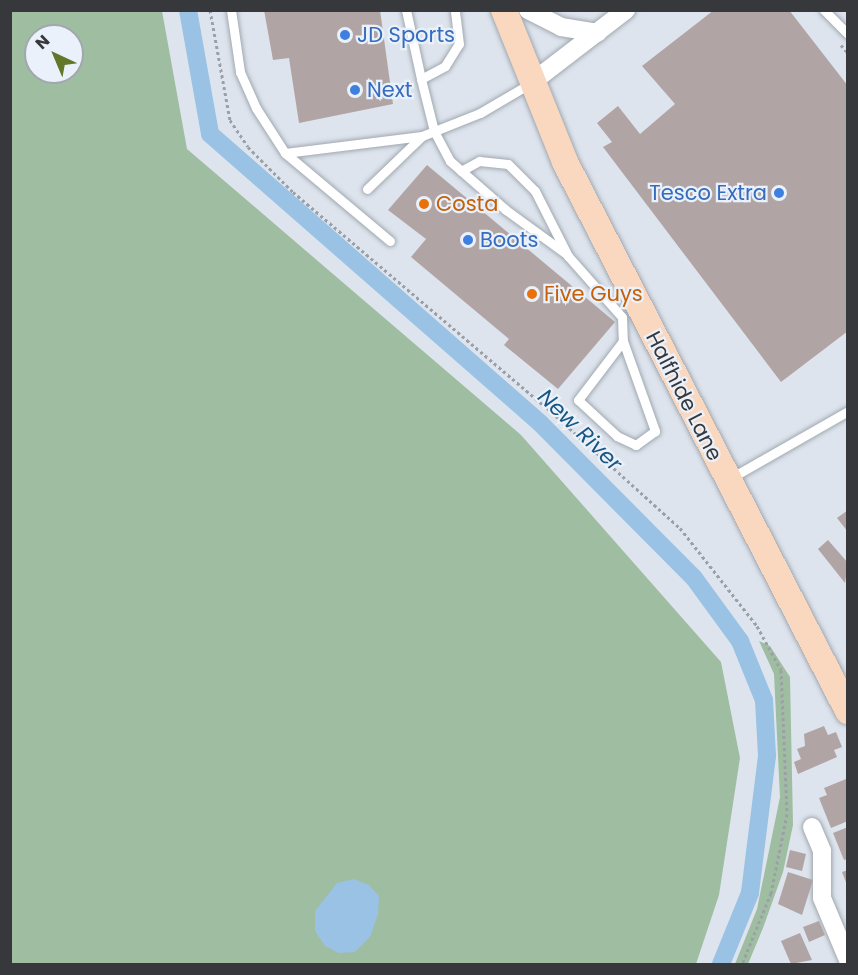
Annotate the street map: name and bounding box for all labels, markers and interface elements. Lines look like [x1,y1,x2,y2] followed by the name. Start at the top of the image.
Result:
[357,22,455,48] place label: JD Sports
[24,24,84,84] north arrow
[338,28,352,42] marker: JD Sports
[30,30,55,55] text: N
[367,77,412,103] place label: Next
[348,83,362,97] marker: Next
[649,180,767,206] place label: Tesco Extra
[772,186,786,200] marker: Tesco Extra
[436,191,498,217] place label: Costa
[417,197,431,211] marker: Costa
[480,227,538,253] place label: Boots
[461,233,475,247] marker: Boots
[544,281,643,307] place label: Five Guys
[525,287,539,301] marker: Five Guys
[641,327,727,465] street label: Halfhide Lane
[532,383,628,477] water label: New River

